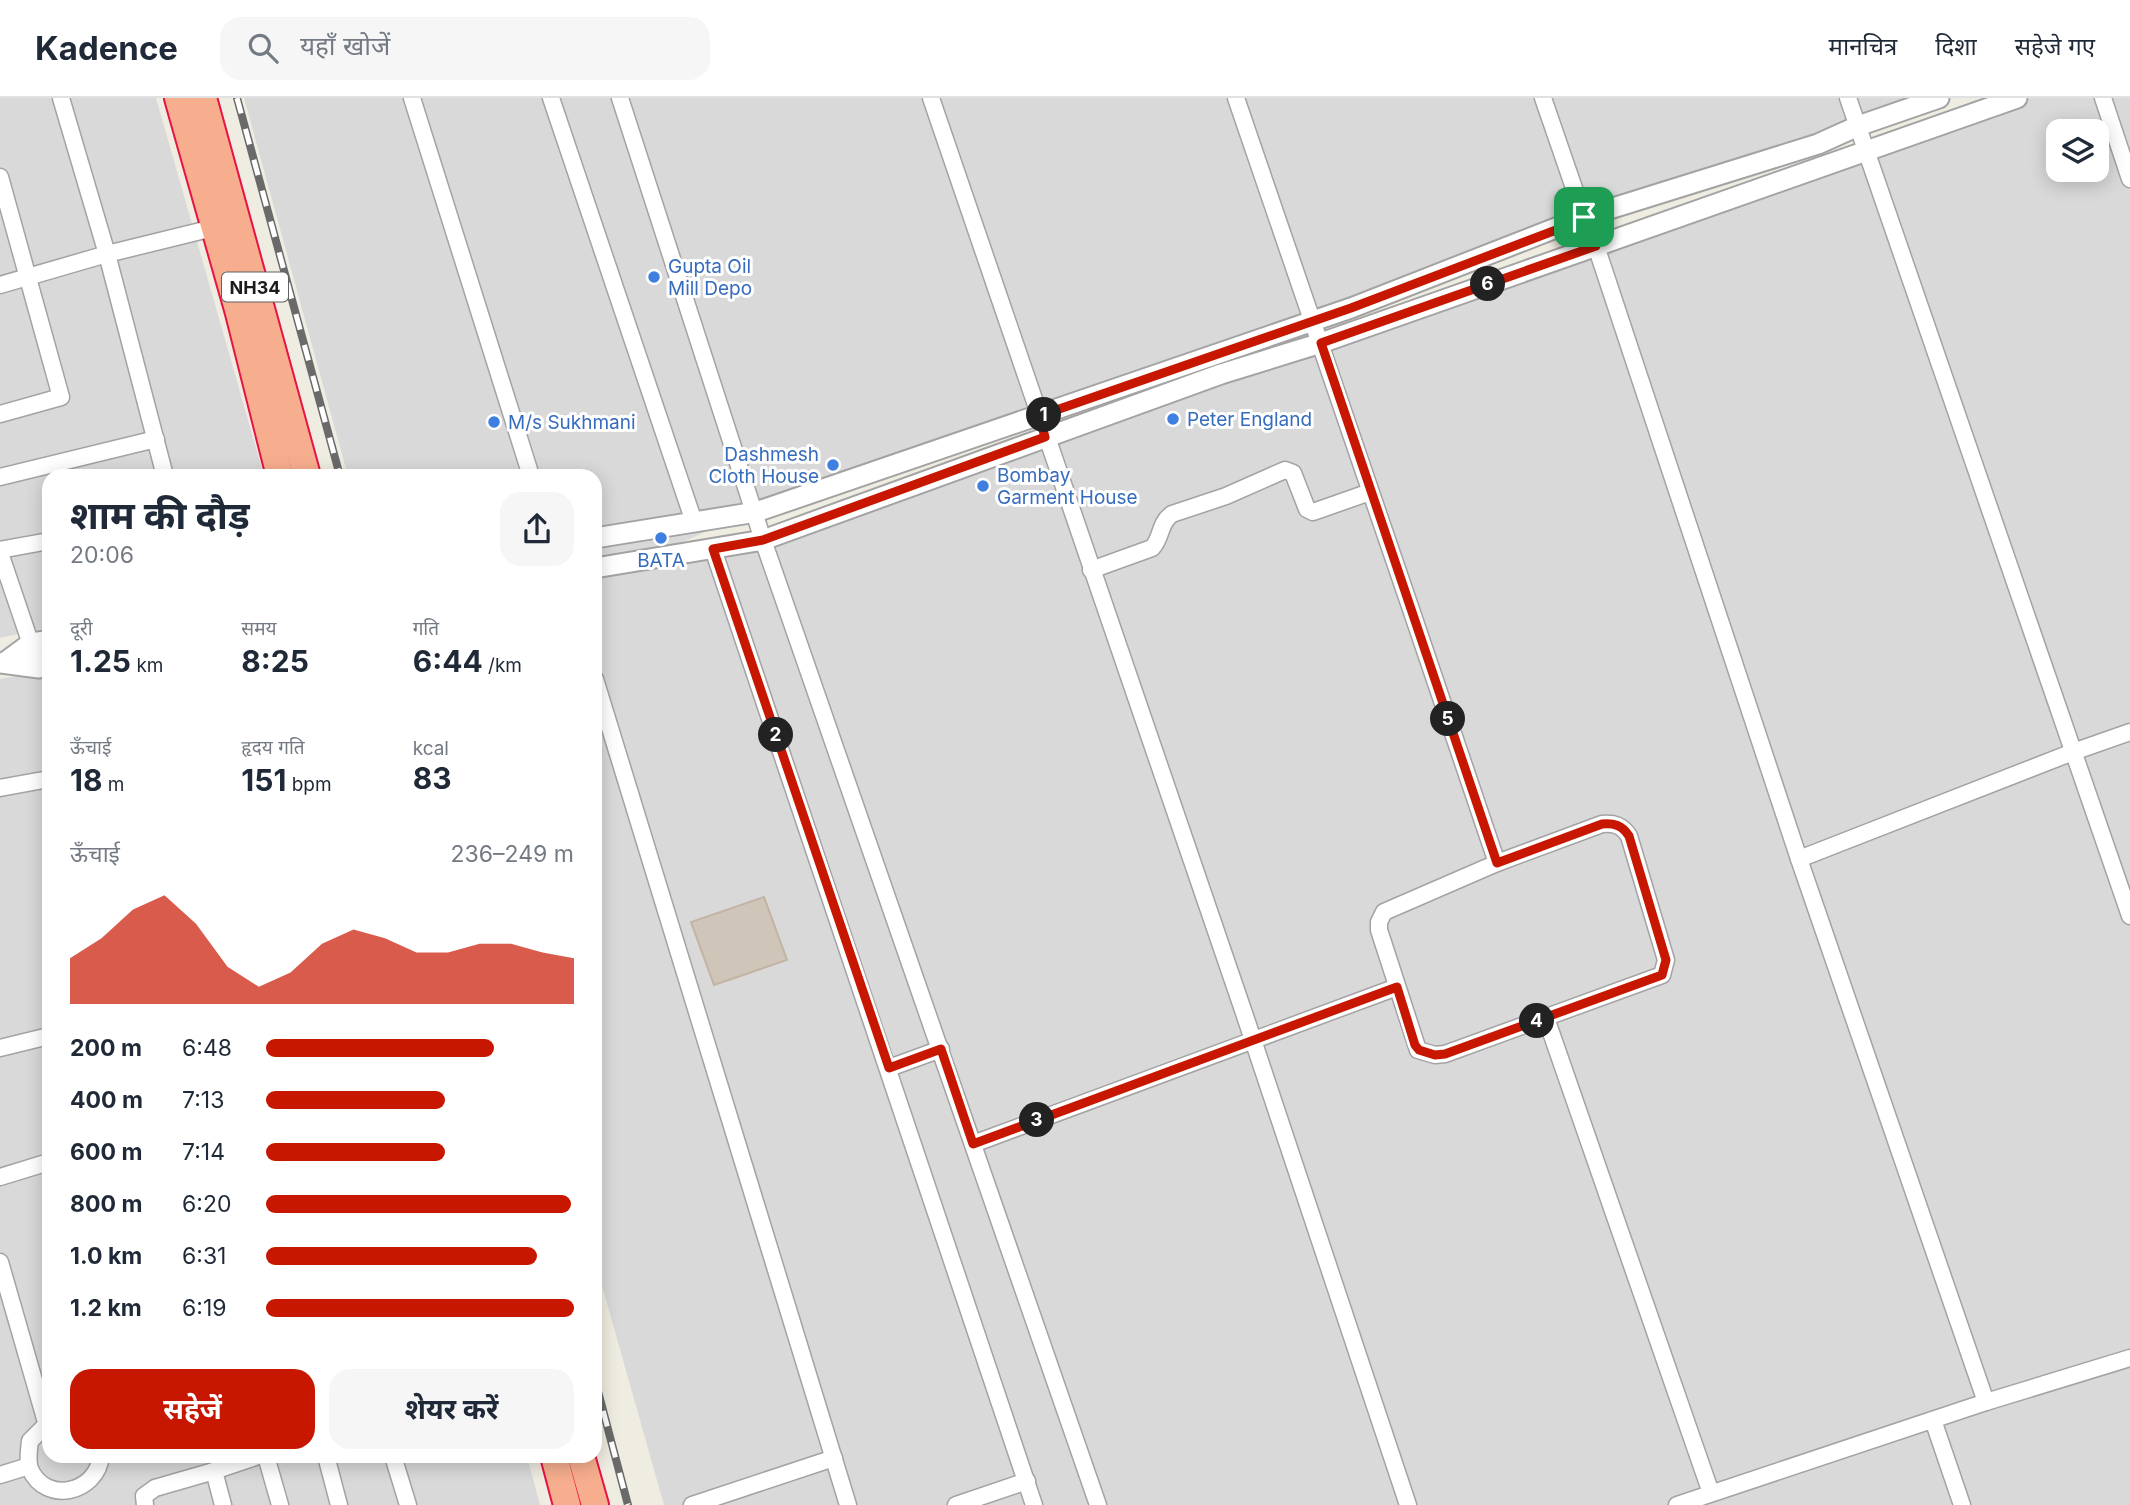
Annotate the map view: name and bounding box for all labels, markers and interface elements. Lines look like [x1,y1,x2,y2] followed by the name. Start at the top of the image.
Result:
[220,17,710,80] search box
[35,28,178,68] text: Kadence
[244,29,282,67] icon: search
[300,30,390,61] text: यहाँ खोजें
[1829,32,1897,61] text: मानचित्र
[1935,32,1977,61] text: दिशा
[2015,32,2095,61] text: सहेजे गए
[2046,119,2109,182] map controls
[2046,119,2109,182] button: layers
[1554,187,1614,247] pin
[1565,198,1603,236] icon: arrive
[668,255,752,300] place label: Gupta Oil Mill Depo
[1470,266,1506,302] pin: 6
[646,269,662,285] marker: Gupta Oil Mill Depo
[222,272,288,302] road number: NH34
[1481,272,1494,295] text: 6
[1026,398,1062,432] pin: 1
[1039,403,1048,426] text: 1
[1187,408,1312,431] place label: Peter England
[508,411,636,434] place label: M/s Sukhmani
[1165,411,1181,427] marker: Peter England
[486,414,502,430] marker: M/s Sukhmani
[708,443,819,488] place label: Dashmesh Cloth House
[825,457,841,473] marker: Dashmesh Cloth House
[997,464,1138,509] place label: Bombay Garment House
[975,478,991,494] marker: Bombay Garment House
[70,492,250,538] text: शाम की दौड़
[500,492,574,566] button: share
[653,530,669,546] marker: BATA
[70,541,134,569] text: 20:06
[637,549,685,572] place label: BATA
[70,617,93,640] text: दूरी
[241,617,277,640] text: समय
[413,617,439,640] text: गति
[70,643,131,679] text: 1.25
[241,643,309,679] text: 8:25
[413,643,483,679] text: 6:44
[131,654,163,677] text: km
[483,654,522,677] text: /km
[1430,702,1466,736] pin: 5
[1441,707,1454,730] text: 5
[758,718,794,752] pin: 2
[770,723,781,746] text: 2
[70,736,111,759] text: ऊँचाई
[241,736,305,759] text: हृदय गति
[413,737,449,760] text: kcal
[413,760,452,796] text: 83
[70,762,102,798] text: 18
[241,762,286,798] text: 151
[102,773,124,796] text: m
[286,773,332,796] text: bpm
[70,840,120,868] text: ऊँचाई
[451,840,574,868] text: 236–249 m
[1520,1004,1554,1038] pin: 4
[1530,1009,1543,1032] text: 4
[70,1034,142,1062] text: 200 m
[182,1034,232,1062] text: 6:48
[70,1086,143,1114] text: 400 m
[182,1086,224,1114] text: 7:13
[1020,1102,1054,1138] pin: 3
[1030,1108,1043,1131] text: 3
[70,1138,142,1166] text: 600 m
[182,1138,225,1166] text: 7:14
[70,1190,142,1218] text: 800 m
[182,1190,231,1218] text: 6:20
[70,1242,142,1270] text: 1.0 km
[182,1242,226,1270] text: 6:31
[70,1294,142,1322] text: 1.2 km
[182,1294,227,1322] text: 6:19
[70,1369,315,1449] button: सहेजें
[329,1369,574,1449] button: शेयर करें

